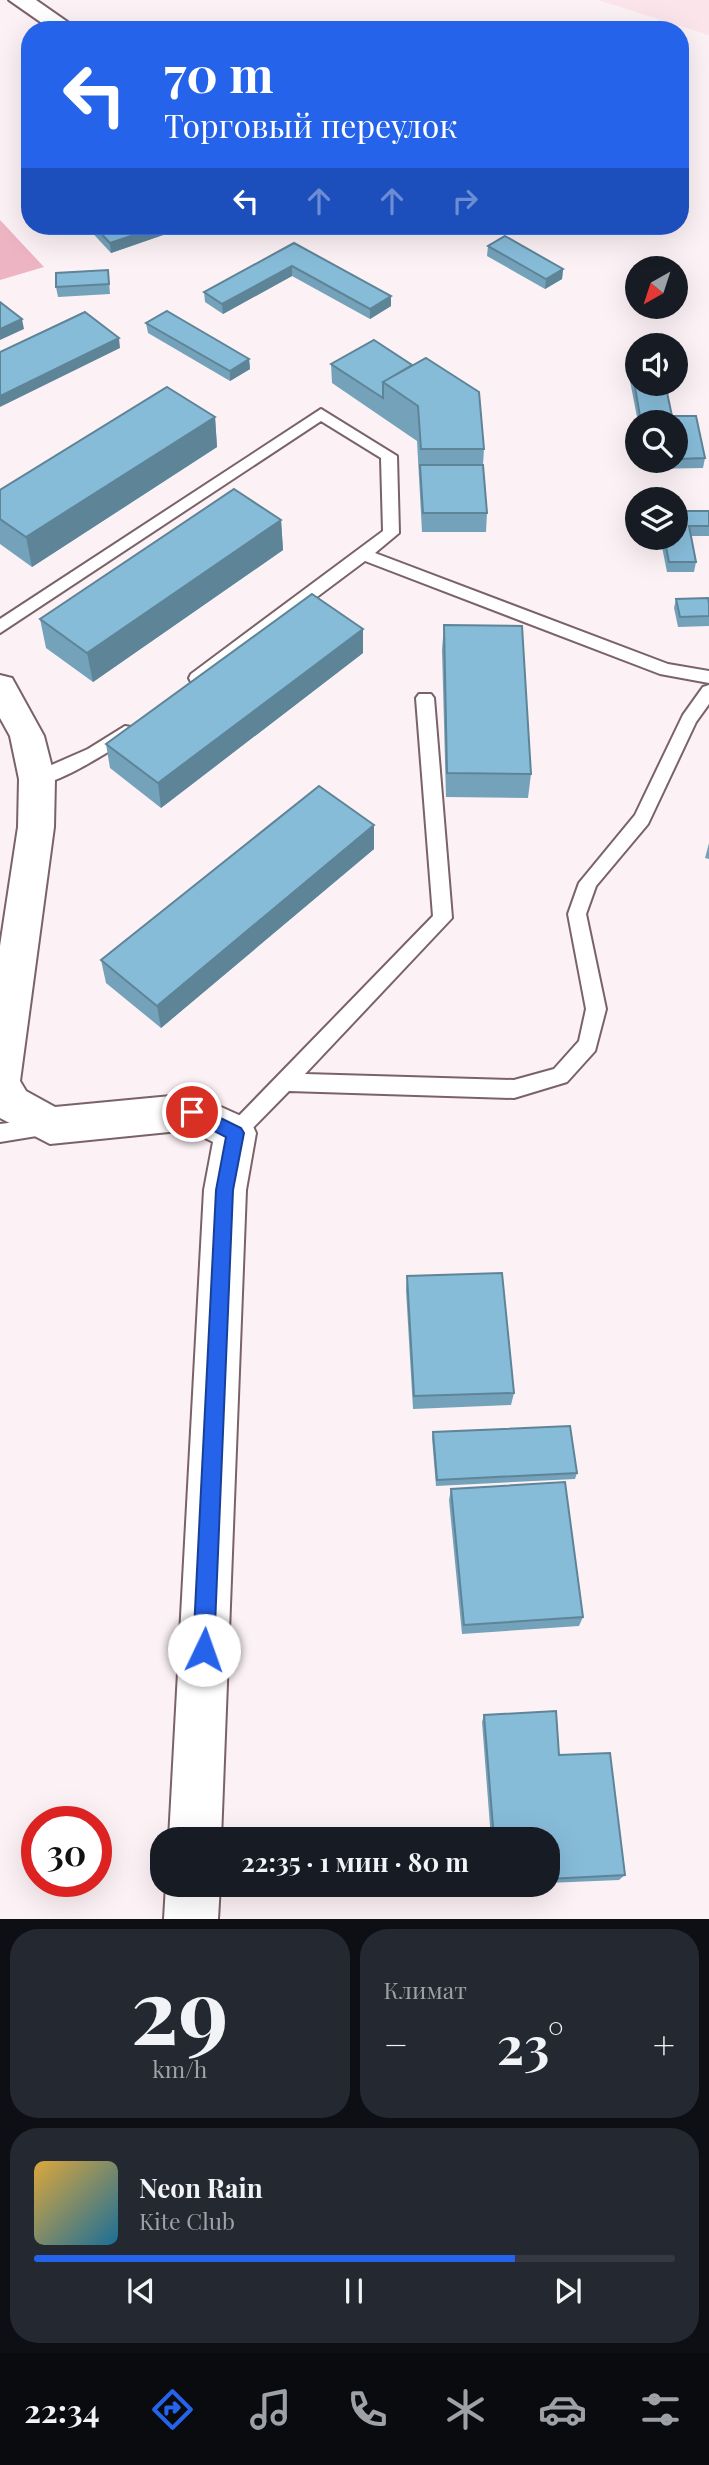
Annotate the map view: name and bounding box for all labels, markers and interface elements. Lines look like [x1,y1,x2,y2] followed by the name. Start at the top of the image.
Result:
[164,40,274,105] text: 70 m
[49,49,140,140] icon: left
[164,103,458,146] text: Торговый переулок
[227,182,265,220] icon: left
[300,182,338,220] icon: ahead
[373,182,411,220] icon: ahead
[446,182,484,220] icon: right
[625,256,688,318] north arrow
[625,256,688,550] map controls
[625,333,688,396] button: sound
[625,410,688,473] button: search
[625,487,688,550] button: layers
[162,1082,222,1142] pin
[173,1093,211,1131] icon: arrive
[167,1613,241,1687] position arrow
[21,1806,112,1897] speed limit sign: 30
[241,1844,469,1879] text: 22:35 · 1 мин · 80 m
[131,1947,229,2068] text: 29
[384,1974,467,2005] text: Климат
[497,2009,564,2078] text: 23°
[384,2018,408,2069] text: −
[653,2018,675,2069] text: +
[152,2053,207,2084] text: km/h
[139,2170,263,2205] text: Neon Rain
[139,2205,235,2236] text: Kite Club
[122,2272,160,2310] icon: previous
[335,2272,373,2310] icon: pause
[549,2272,587,2310] icon: next
[148,2385,197,2434] icon: directions
[246,2385,295,2434] icon: music
[343,2385,392,2434] icon: phone
[441,2385,490,2434] icon: climate
[538,2385,587,2434] icon: car
[636,2385,685,2434] icon: filters
[24,2388,100,2431] text: 22:34

